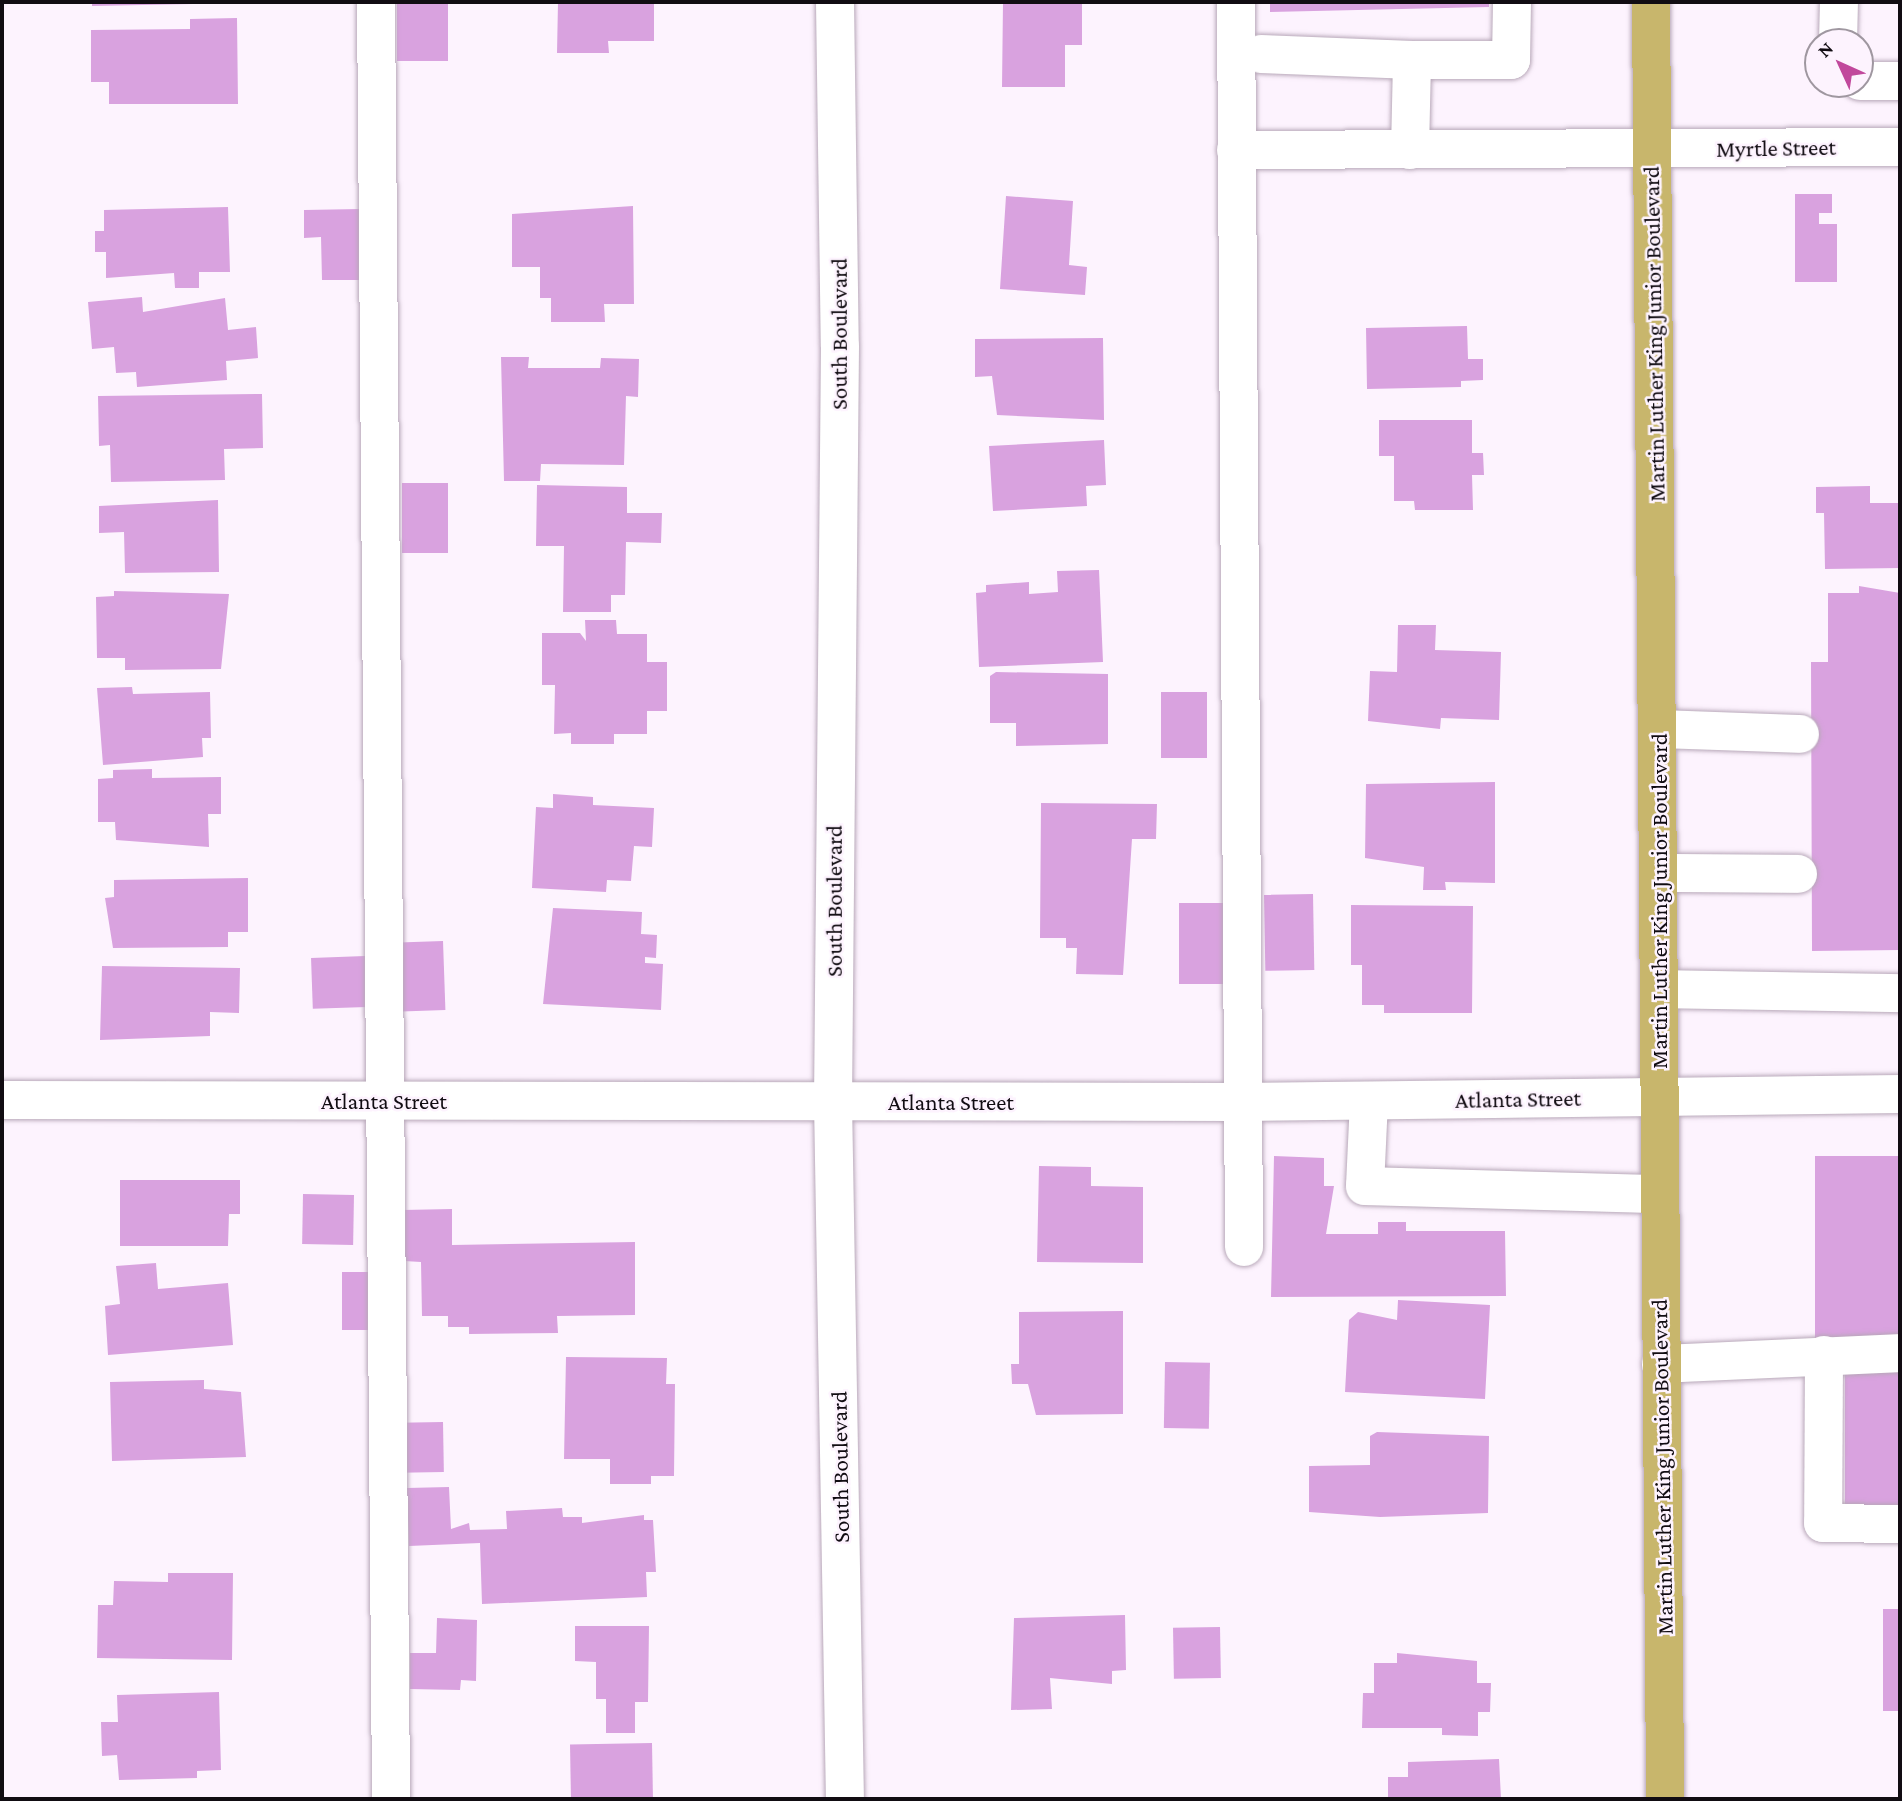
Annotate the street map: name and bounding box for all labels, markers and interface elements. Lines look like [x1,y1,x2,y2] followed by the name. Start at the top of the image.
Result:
[1804,28,1874,98] north arrow
[1813,37,1837,61] text: N
[1716,133,1836,163] street label: Myrtle Street
[1637,166,1671,502] street label: Martin Luther King Junior Boulevard
[825,258,853,410] street label: South Boulevard
[1645,733,1673,1069] street label: Martin Luther King Junior Boulevard
[820,825,848,977] street label: South Boulevard
[1455,1084,1581,1114] street label: Atlanta Street
[321,1087,447,1115] street label: Atlanta Street
[888,1088,1014,1116] street label: Atlanta Street
[1645,1299,1679,1635] street label: Martin Luther King Junior Boulevard
[825,1391,855,1543] street label: South Boulevard

